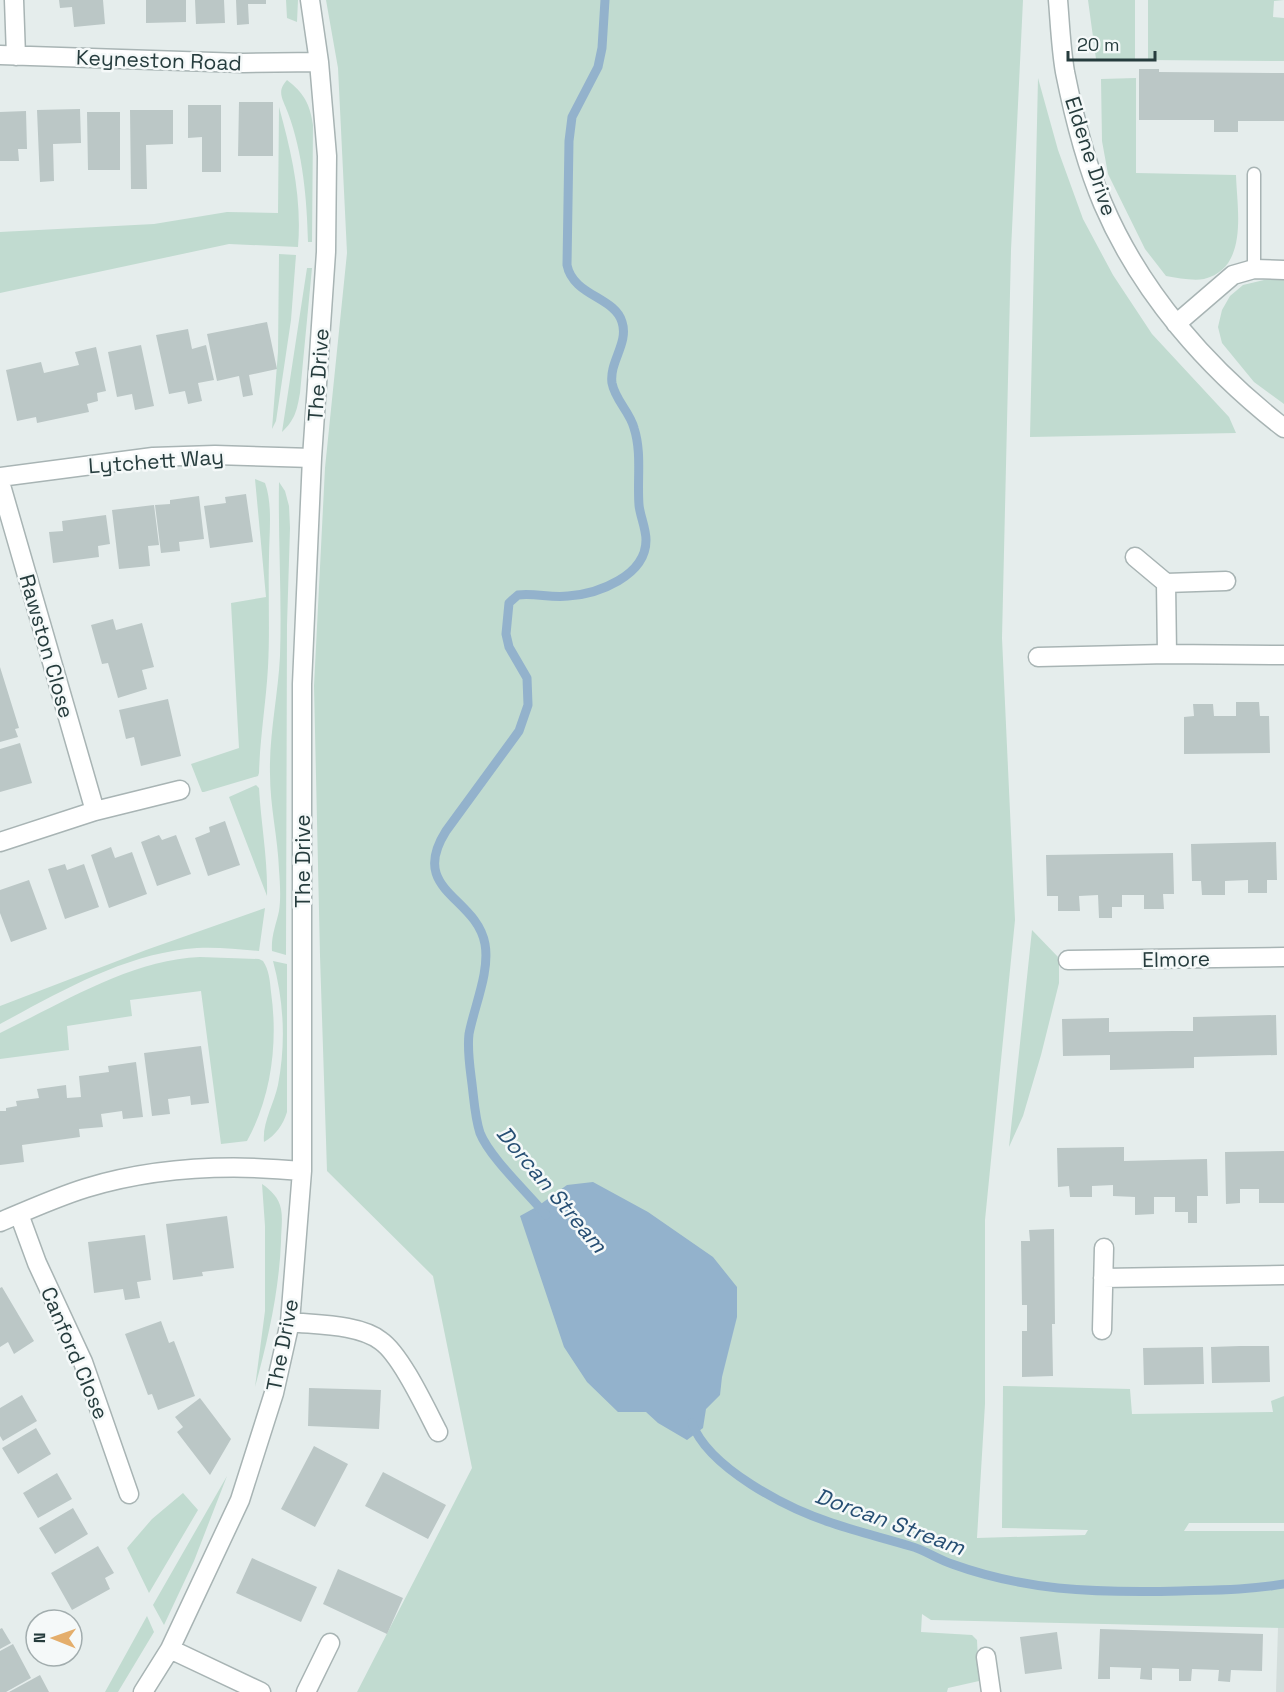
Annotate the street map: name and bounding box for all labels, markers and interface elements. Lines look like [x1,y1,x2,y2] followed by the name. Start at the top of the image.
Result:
[1068,24,1155,62] scale bar
[1077,33,1120,56] text: 20 m
[76,44,242,76] street label: Keyneston Road
[1059,93,1123,219] street label: Eldene Drive
[301,327,335,423] street label: The Drive
[87,443,225,479] street label: Lytchett Way
[14,571,80,721] street label: Rawston Close
[289,814,316,908] street label: The Drive
[1142,945,1210,973] street label: Elmore
[491,1120,614,1259] water label: Dorcan Stream
[35,1283,115,1423] street label: Canford Close
[260,1297,304,1393] street label: The Drive
[811,1481,970,1561] water label: Dorcan Stream
[24,1608,84,1668] north arrow
[29,1632,50,1643] text: N

